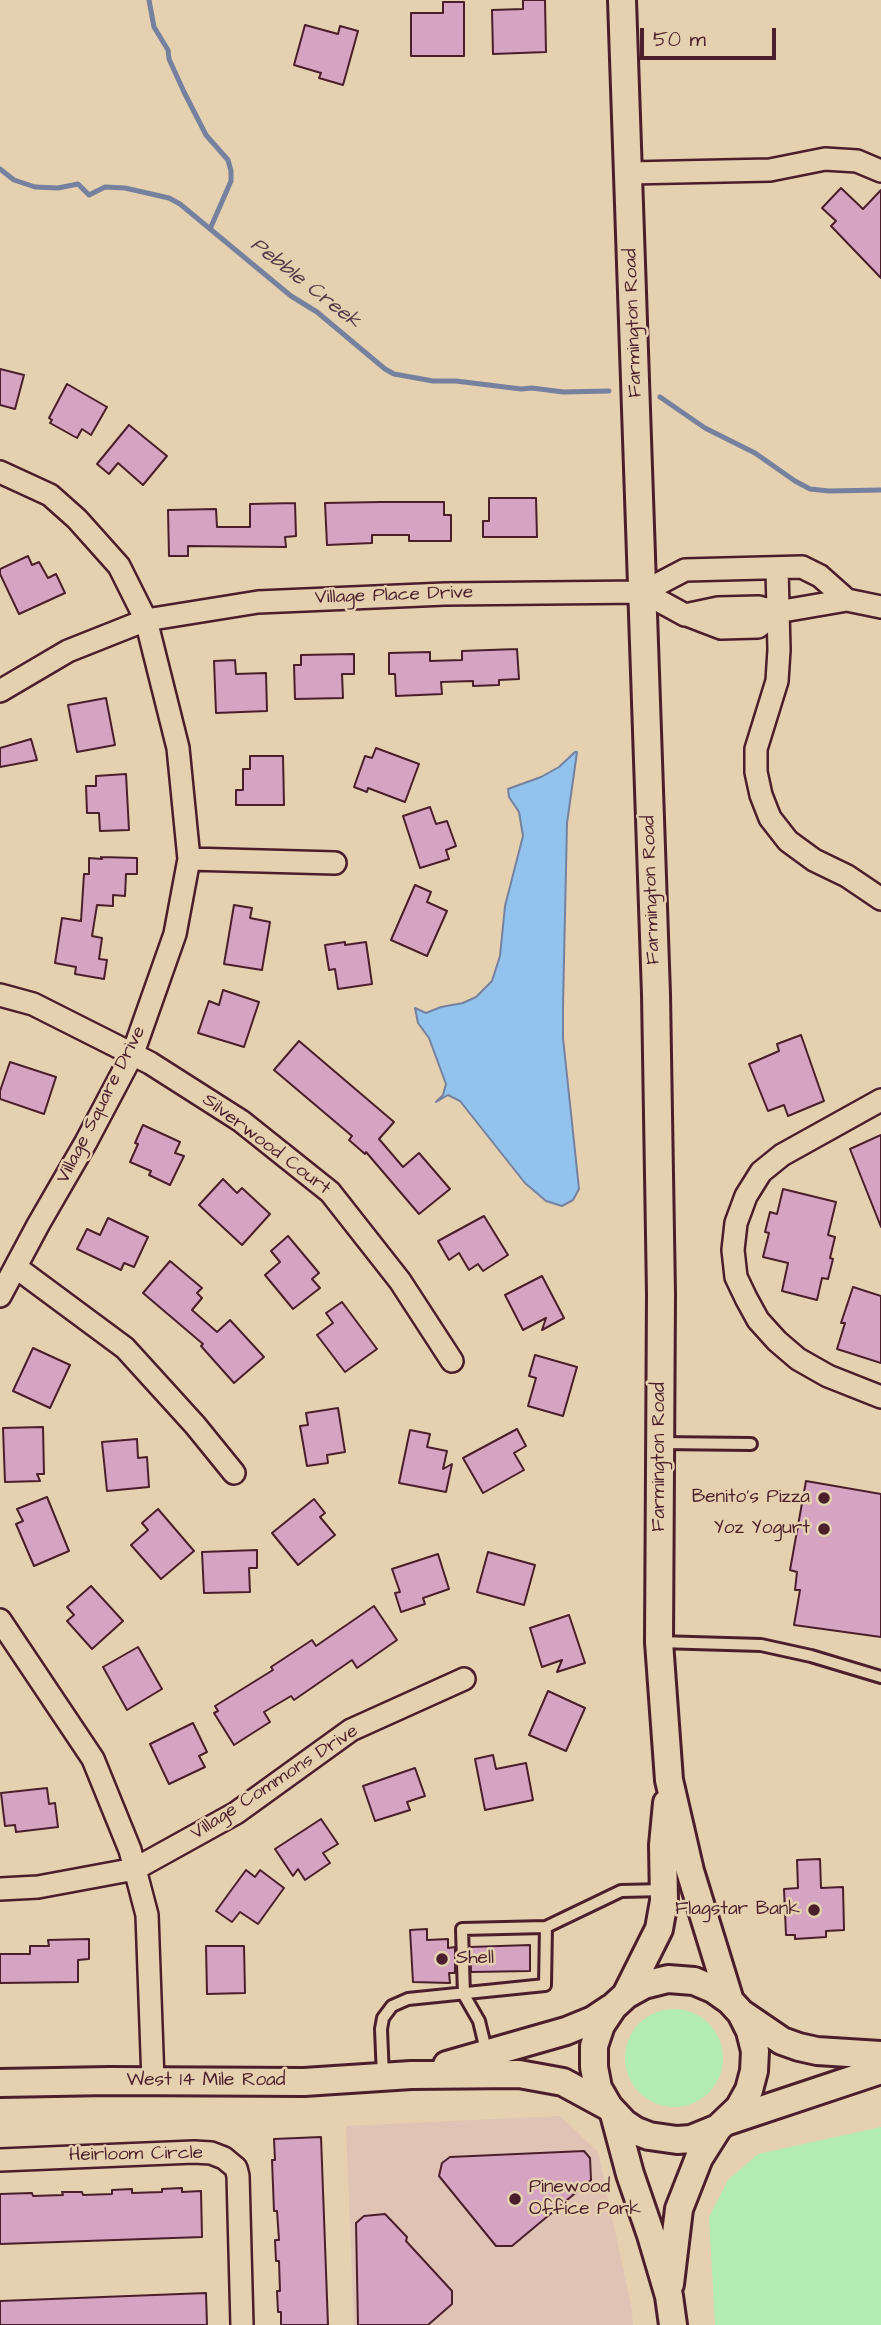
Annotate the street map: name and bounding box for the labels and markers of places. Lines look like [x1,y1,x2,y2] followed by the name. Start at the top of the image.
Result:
[692,1487,810,1509] place label: Benito's Pizza
[816,1490,832,1506] marker: Benito's Pizza
[714,1518,810,1540] place label: Yoz Yogurt
[816,1521,832,1537] marker: Yoz Yogurt
[675,1899,800,1921] place label: Flagstar Bank
[806,1902,822,1918] marker: Flagstar Bank
[456,1948,494,1970] place label: Shell
[434,1951,450,1967] marker: Shell
[529,2177,641,2221] place label: Pinewood Office Park
[507,2191,523,2207] marker: Pinewood Office Park

